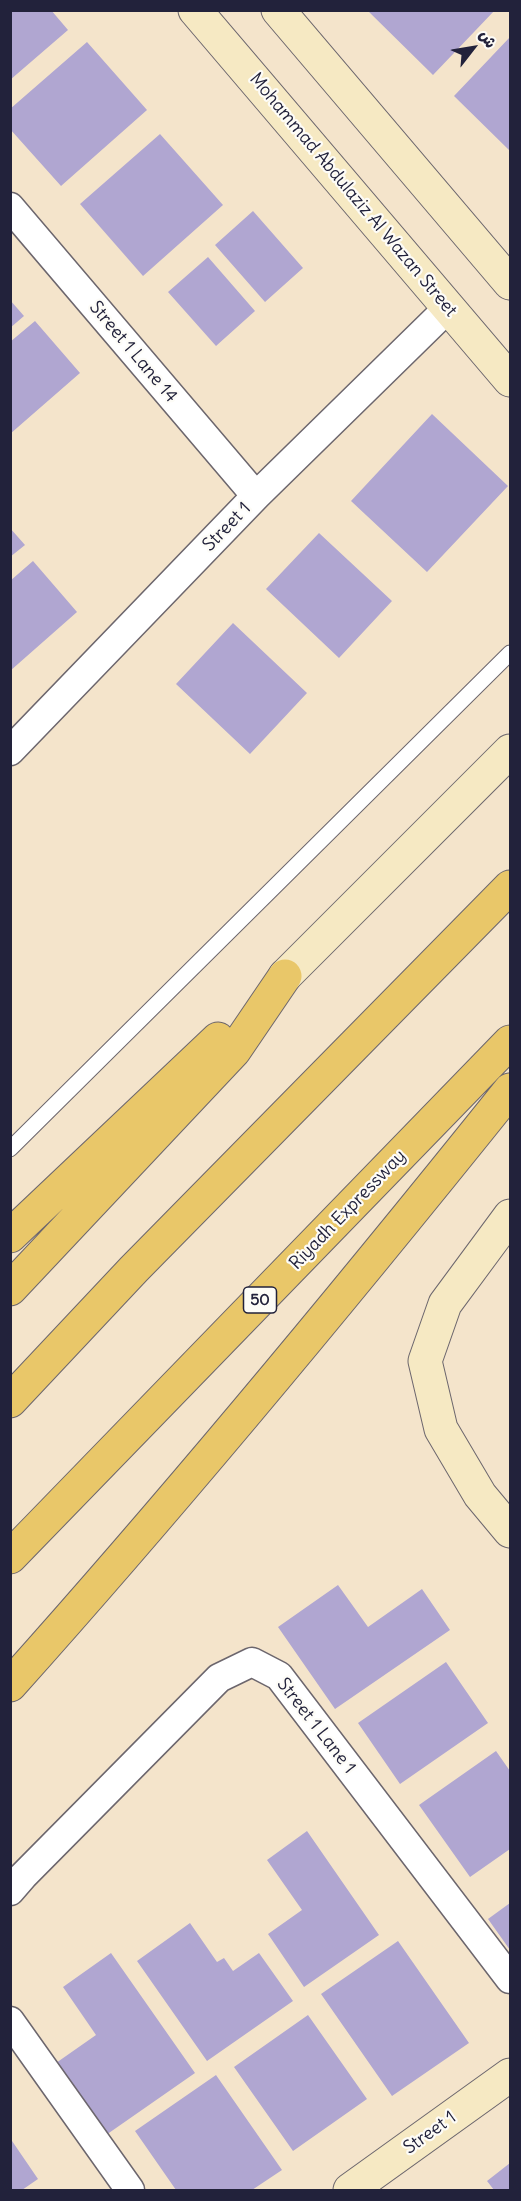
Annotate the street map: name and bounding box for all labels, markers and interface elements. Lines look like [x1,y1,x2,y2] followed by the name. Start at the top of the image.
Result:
[443,18,503,78] north arrow
[475,26,502,51] text: ش
[245,69,461,321] street label: Mohammad Abdulaziz Al Wazan Street
[84,297,182,407] street label: Street 1 Lane 14
[199,498,255,556] street label: Street 1
[285,1146,411,1274] street label: Riyadh Expressway
[244,1287,276,1313] road number: 50
[272,1674,360,1778] street label: Street 1 Lane 1
[400,2107,460,2159] street label: Street 1

